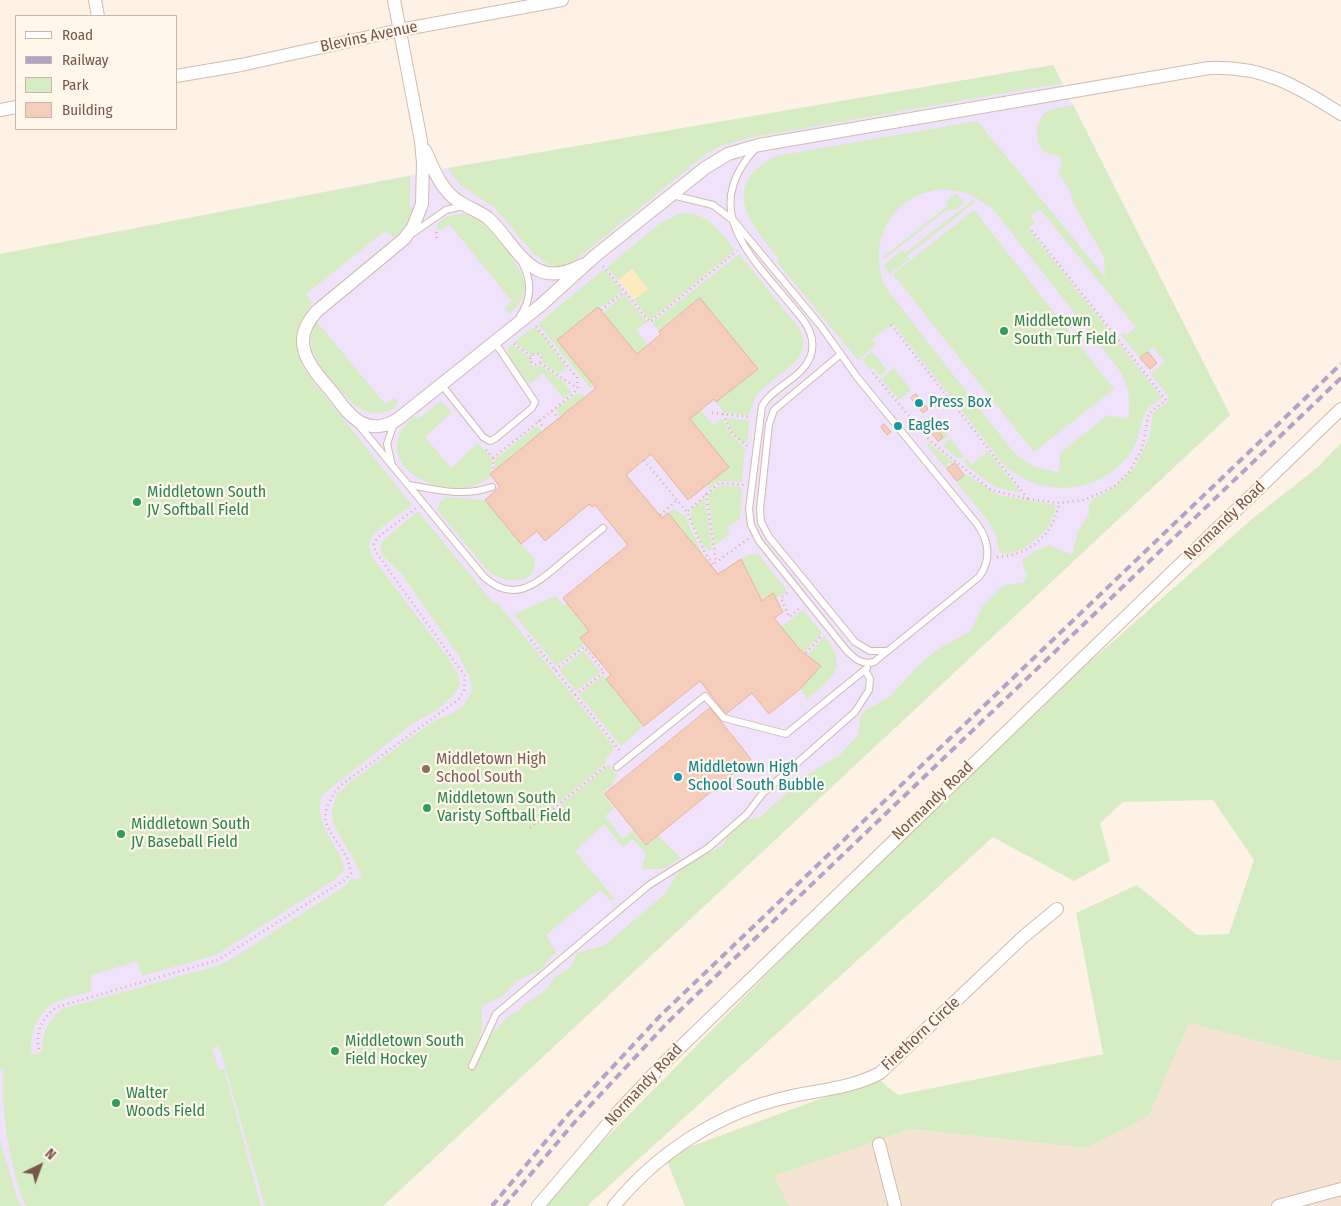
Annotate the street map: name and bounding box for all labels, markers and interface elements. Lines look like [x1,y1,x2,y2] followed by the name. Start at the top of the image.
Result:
[15,15,178,130] legend
[319,17,419,57] street label: Blevins Avenue
[62,26,93,44] text: Road
[62,51,109,69] text: Railway
[62,76,89,94] text: Park
[62,101,113,119] text: Building
[1014,312,1117,350] place label: Middletown South Turf Field
[998,325,1010,337] marker: Middletown South Turf Field
[929,393,991,413] place label: Press Box
[913,397,925,409] marker: Press Box
[908,416,949,436] place label: Eagles
[892,420,904,432] marker: Eagles
[1181,478,1269,564] street label: Normandy Road
[147,483,266,521] place label: Middletown South JV Softball Field
[131,496,143,508] marker: Middletown South JV Softball Field
[436,750,546,788] place label: Middletown High School South
[688,758,824,796] place label: Middletown High School South Bubble
[889,758,977,844] street label: Normandy Road
[420,763,432,775] marker: Middletown High School South
[672,771,684,783] marker: Middletown High School South Bubble
[437,789,571,827] place label: Middletown South Varisty Softball Field
[421,802,433,814] marker: Middletown South Varisty Softball Field
[131,815,250,853] place label: Middletown South JV Baseball Field
[115,828,127,840] marker: Middletown South JV Baseball Field
[878,993,964,1075] street label: Firethorn Circle
[345,1032,464,1070] place label: Middletown South Field Hockey
[601,1040,687,1130] street label: Normandy Road
[329,1045,341,1057] marker: Middletown South Field Hockey
[126,1084,205,1122] place label: Walter Woods Field
[110,1097,122,1109] marker: Walter Woods Field
[15,1141,65,1191] north arrow
[42,1145,59,1164] text: N

